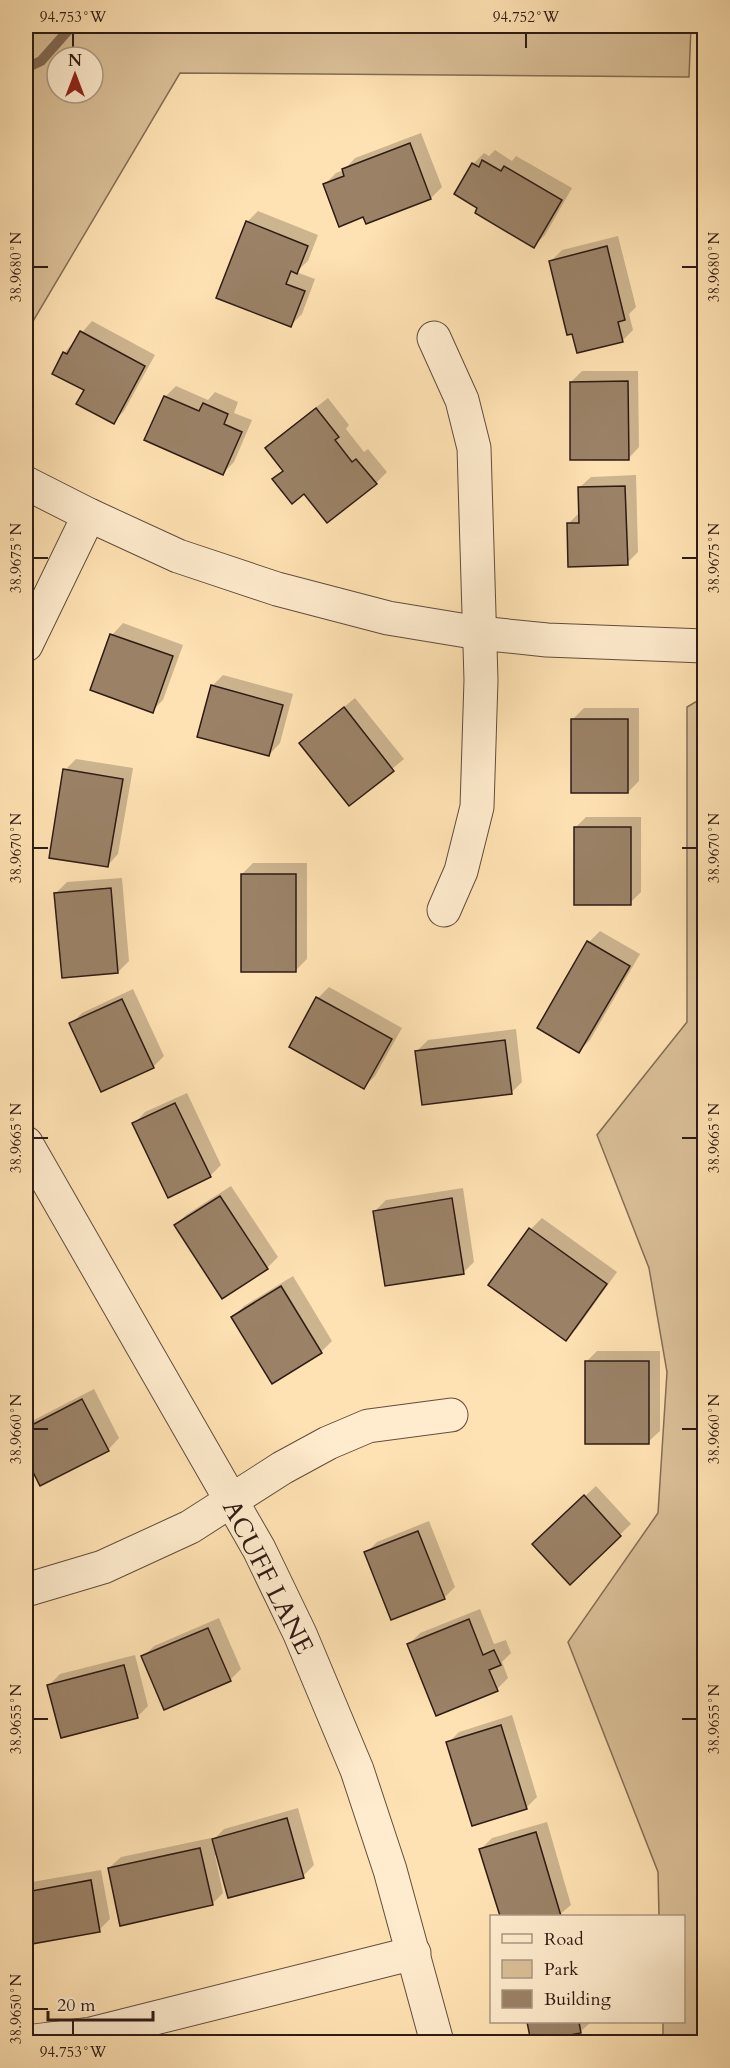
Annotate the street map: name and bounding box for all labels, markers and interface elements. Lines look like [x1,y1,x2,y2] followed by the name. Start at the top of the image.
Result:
[40,7,107,27] text: 94.753°W
[493,7,560,27] text: 94.752°W
[45,45,105,105] north arrow
[68,50,82,72] text: N
[6,232,26,302] text: 38.9680°N
[704,232,724,302] text: 38.9680°N
[6,523,26,593] text: 38.9675°N
[704,523,724,593] text: 38.9675°N
[6,813,26,883] text: 38.9670°N
[704,813,724,883] text: 38.9670°N
[6,1103,26,1173] text: 38.9665°N
[704,1103,724,1173] text: 38.9665°N
[6,1394,26,1464] text: 38.9660°N
[704,1394,724,1464] text: 38.9660°N
[214,1494,322,1660] street label: ACUFF LANE
[6,1684,26,1754] text: 38.9655°N
[704,1684,724,1754] text: 38.9655°N
[490,1915,685,2023] legend
[544,1927,584,1952] text: Road
[544,1957,579,1982] text: Park
[6,1974,26,2044] text: 38.9650°N
[48,1984,153,2022] scale bar
[544,1987,612,2012] text: Building
[57,1993,96,2018] text: 20 m
[40,2042,107,2062] text: 94.753°W

